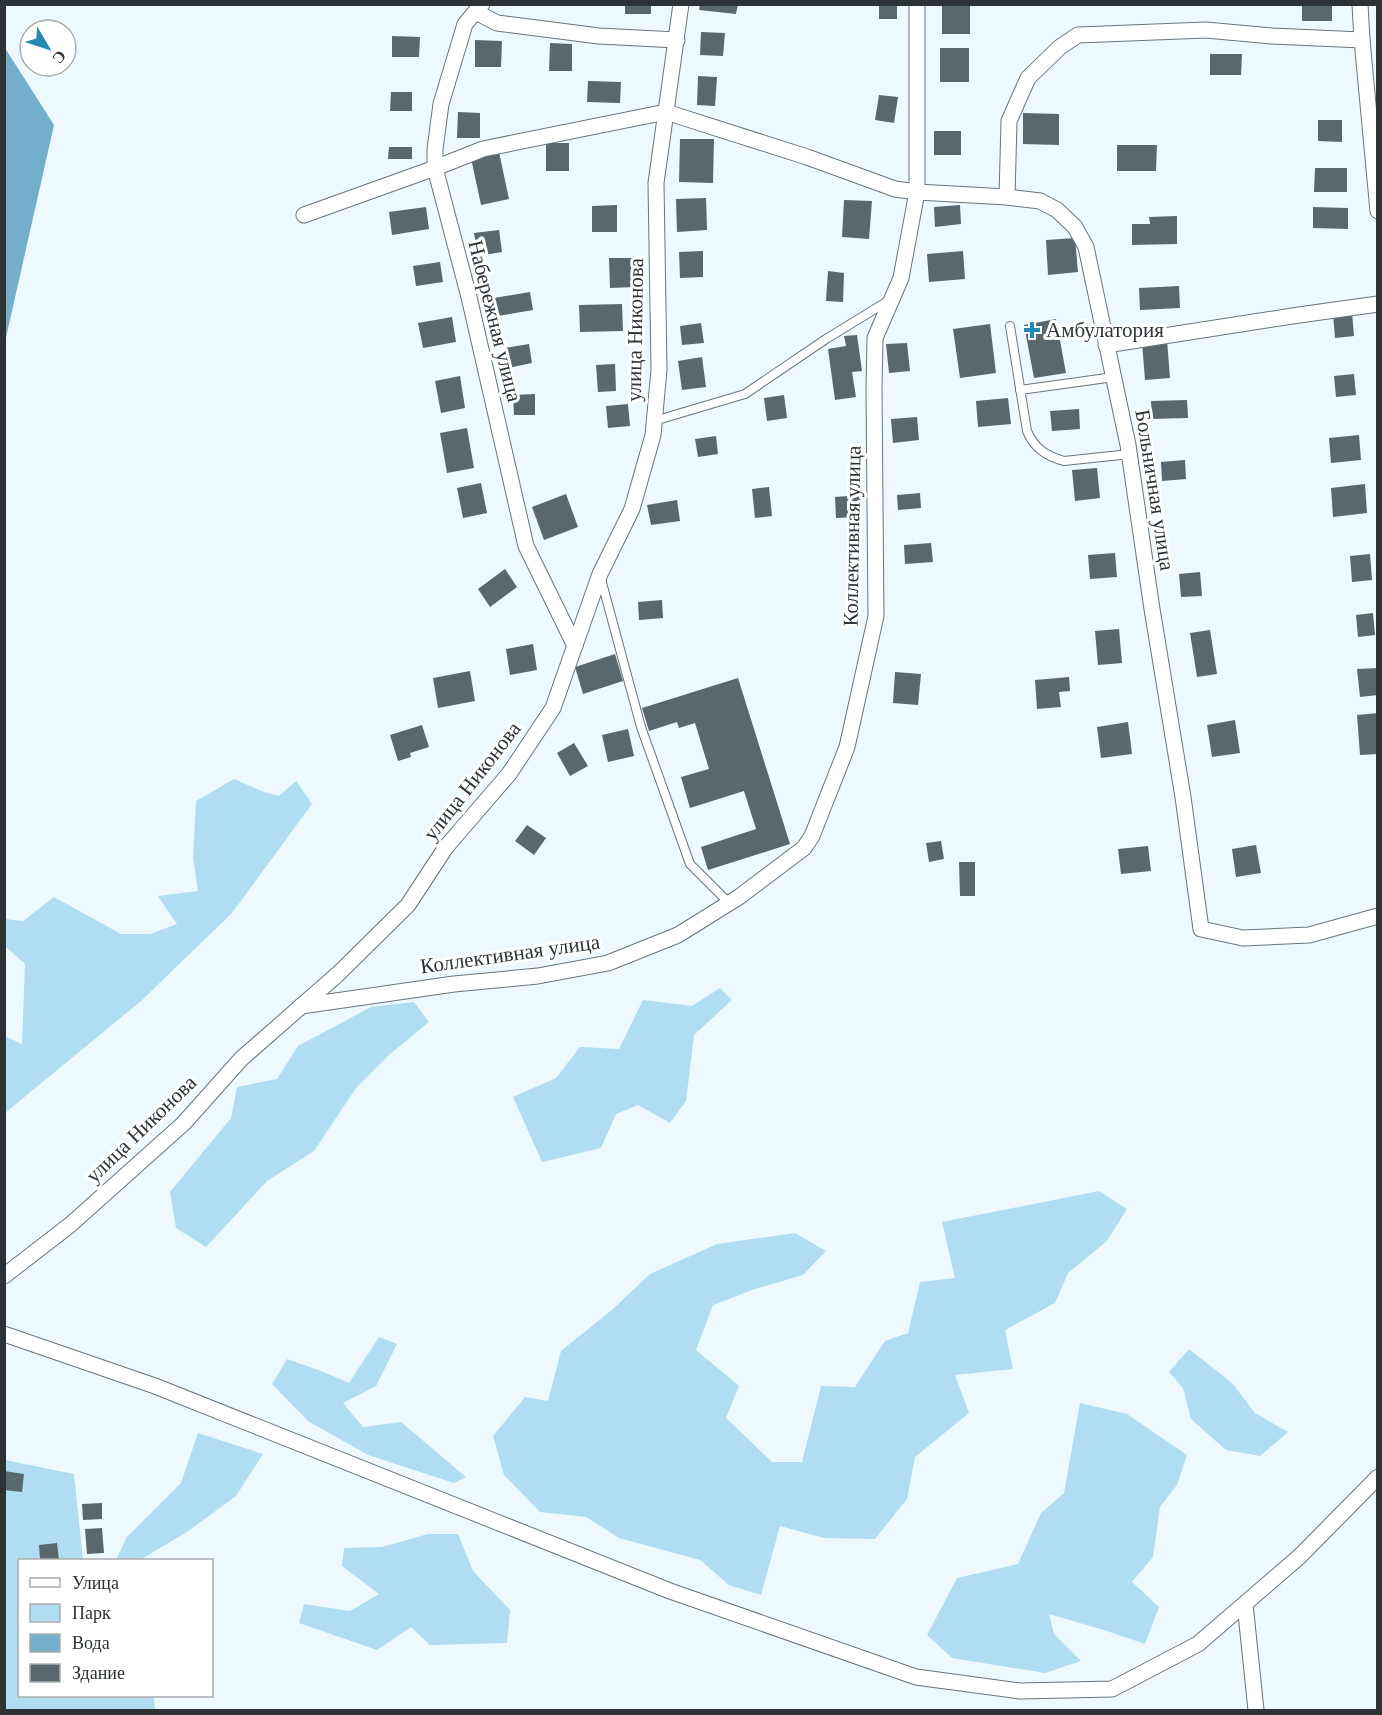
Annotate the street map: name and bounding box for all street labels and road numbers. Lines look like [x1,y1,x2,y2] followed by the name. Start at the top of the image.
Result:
[463,238,527,405] street label: Набережная улица
[622,257,648,402] street label: улица Никонова
[1130,408,1180,573] street label: Больничная улица
[838,445,866,627] street label: Коллективная улица
[418,716,526,845] street label: улица Никонова
[419,929,602,978] street label: Коллективная улица
[81,1070,202,1188] street label: улица Никонова

